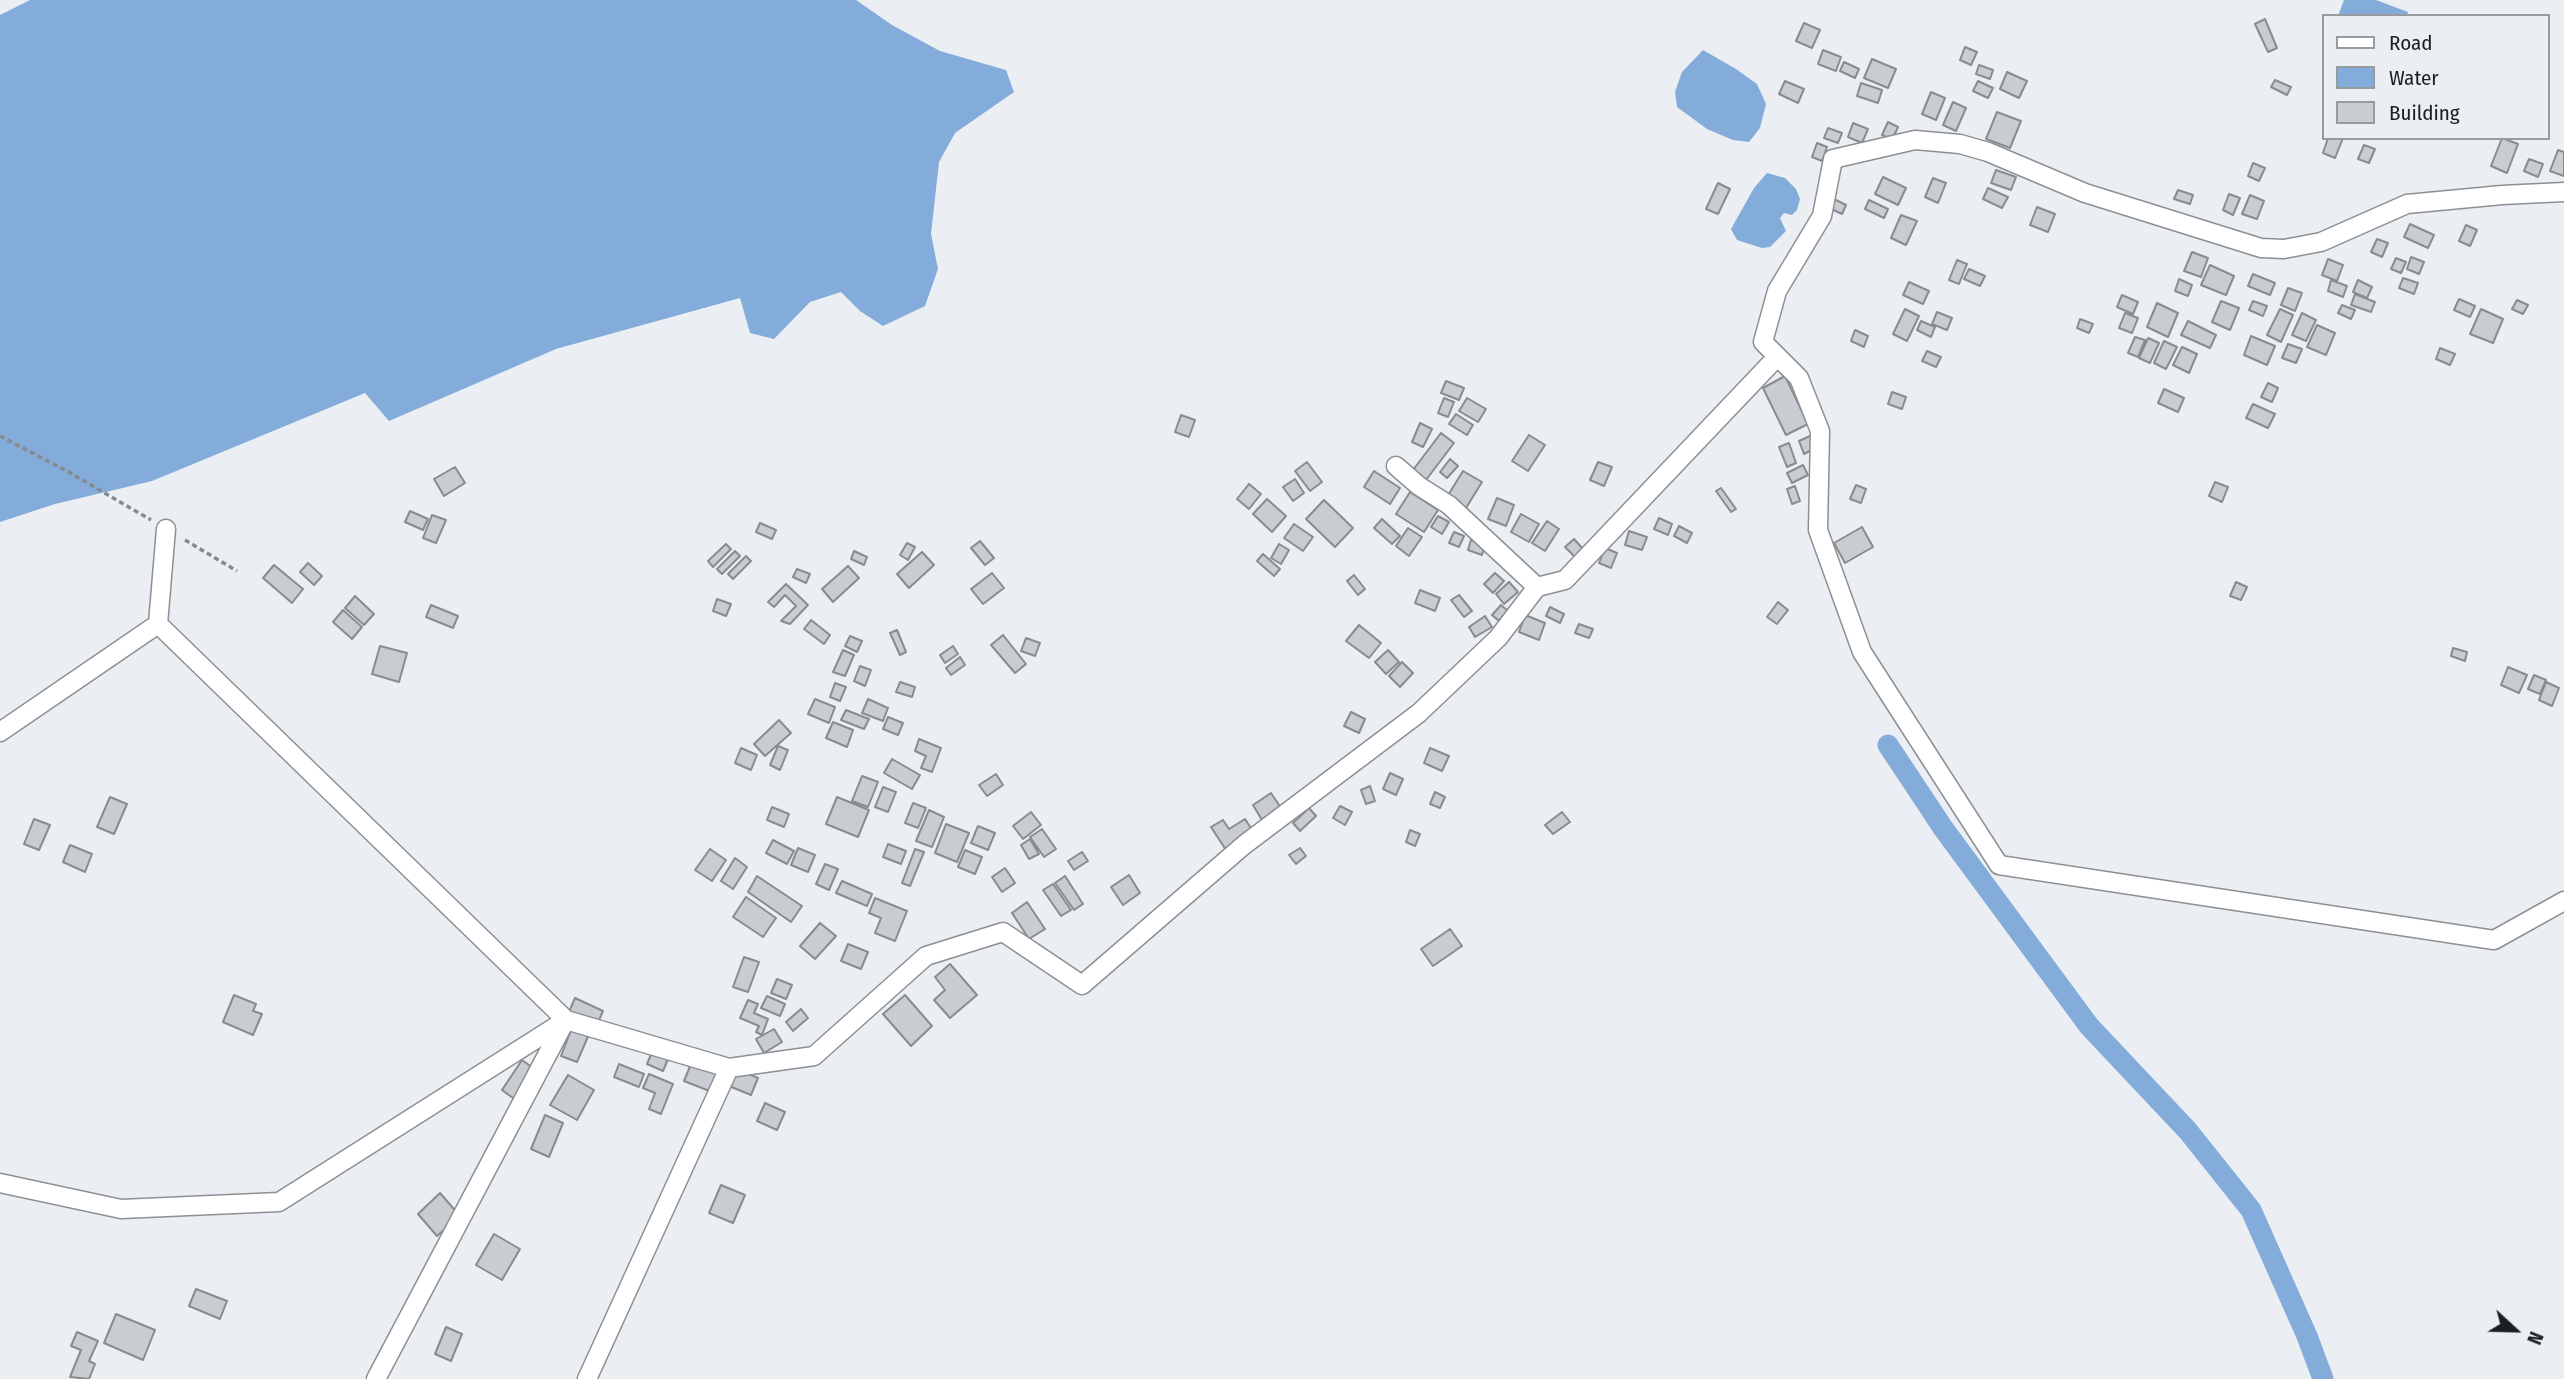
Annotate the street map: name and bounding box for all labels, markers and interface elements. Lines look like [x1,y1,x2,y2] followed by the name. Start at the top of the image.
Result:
[2322,14,2550,140] legend
[2389,30,2433,56] text: Road
[2389,65,2439,91] text: Water
[2389,100,2460,126] text: Building
[2480,1295,2550,1365] north arrow
[2522,1328,2548,1348] text: N

